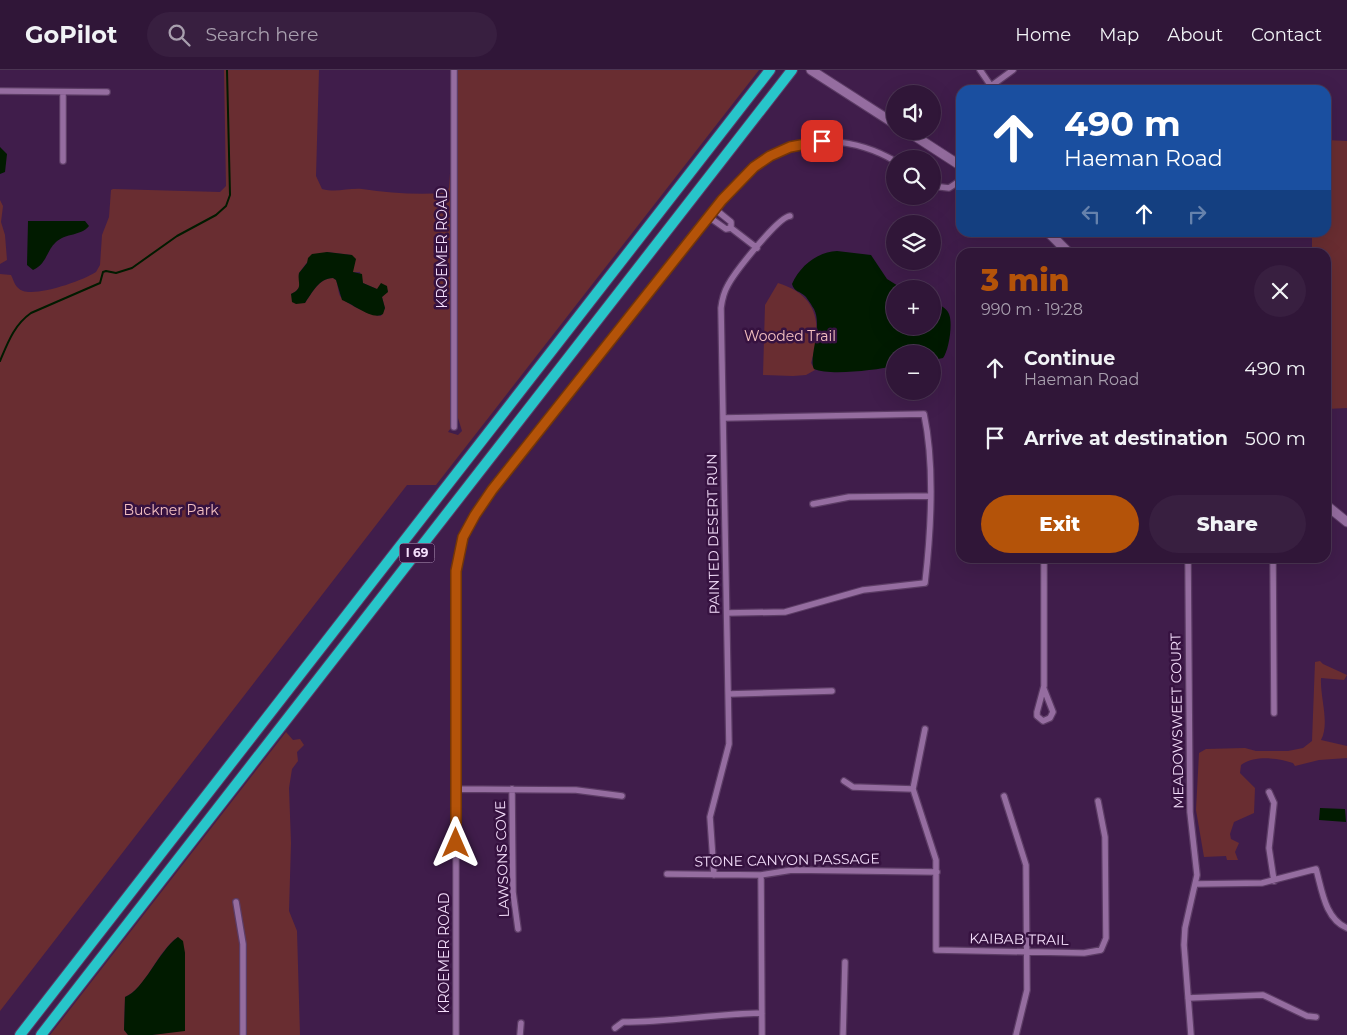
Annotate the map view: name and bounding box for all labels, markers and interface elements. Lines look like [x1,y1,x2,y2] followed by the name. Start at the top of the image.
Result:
[147,12,497,57] search box
[25,20,117,49] text: GoPilot
[165,21,193,49] icon: search
[205,23,318,46] text: Search here
[1015,24,1071,46] text: Home
[1099,24,1139,46] text: Map
[1167,24,1223,46] text: About
[1251,24,1322,46] text: Contact
[886,85,941,400] map controls
[886,85,941,140] button: sound
[1064,102,1181,145] text: 490 m
[981,105,1046,170] icon: ahead
[801,120,843,162] pin
[808,127,836,155] icon: arrive
[1064,145,1223,172] text: Haeman Road
[886,150,941,205] button: search
[433,187,451,309] street label: KROEMER ROAD
[1077,200,1105,228] icon: left
[1130,200,1158,228] icon: ahead
[1183,200,1211,228] icon: right
[886,215,941,270] button: layers
[981,262,1069,299] text: 3 min
[1254,265,1306,317] button: close
[886,280,941,335] button: +
[981,300,1083,319] text: 990 m · 19:28
[744,327,836,345] park label: Wooded Trail
[886,345,941,400] button: −
[1024,347,1115,370] text: Continue
[981,354,1009,382] icon: ahead
[1244,357,1306,380] text: 490 m
[1024,370,1139,389] text: Haeman Road
[981,424,1009,452] icon: arrive
[1024,427,1228,450] text: Arrive at destination
[1245,427,1306,450] text: 500 m
[703,453,723,615] street label: PAINTED DESERT RUN
[981,495,1139,553] button: Exit
[1149,495,1306,553] button: Share
[123,501,219,519] park label: Buckner Park
[400,543,434,562] road number: I 69
[1166,633,1188,809] street label: MEADOWSWEET COURT
[491,800,513,918] street label: LAWSONS COVE
[429,816,481,868] position arrow
[694,849,880,871] street label: STONE CANYON PASSAGE
[435,892,453,1014] street label: KROEMER ROAD
[969,929,1070,949] street label: KAIBAB TRAIL

